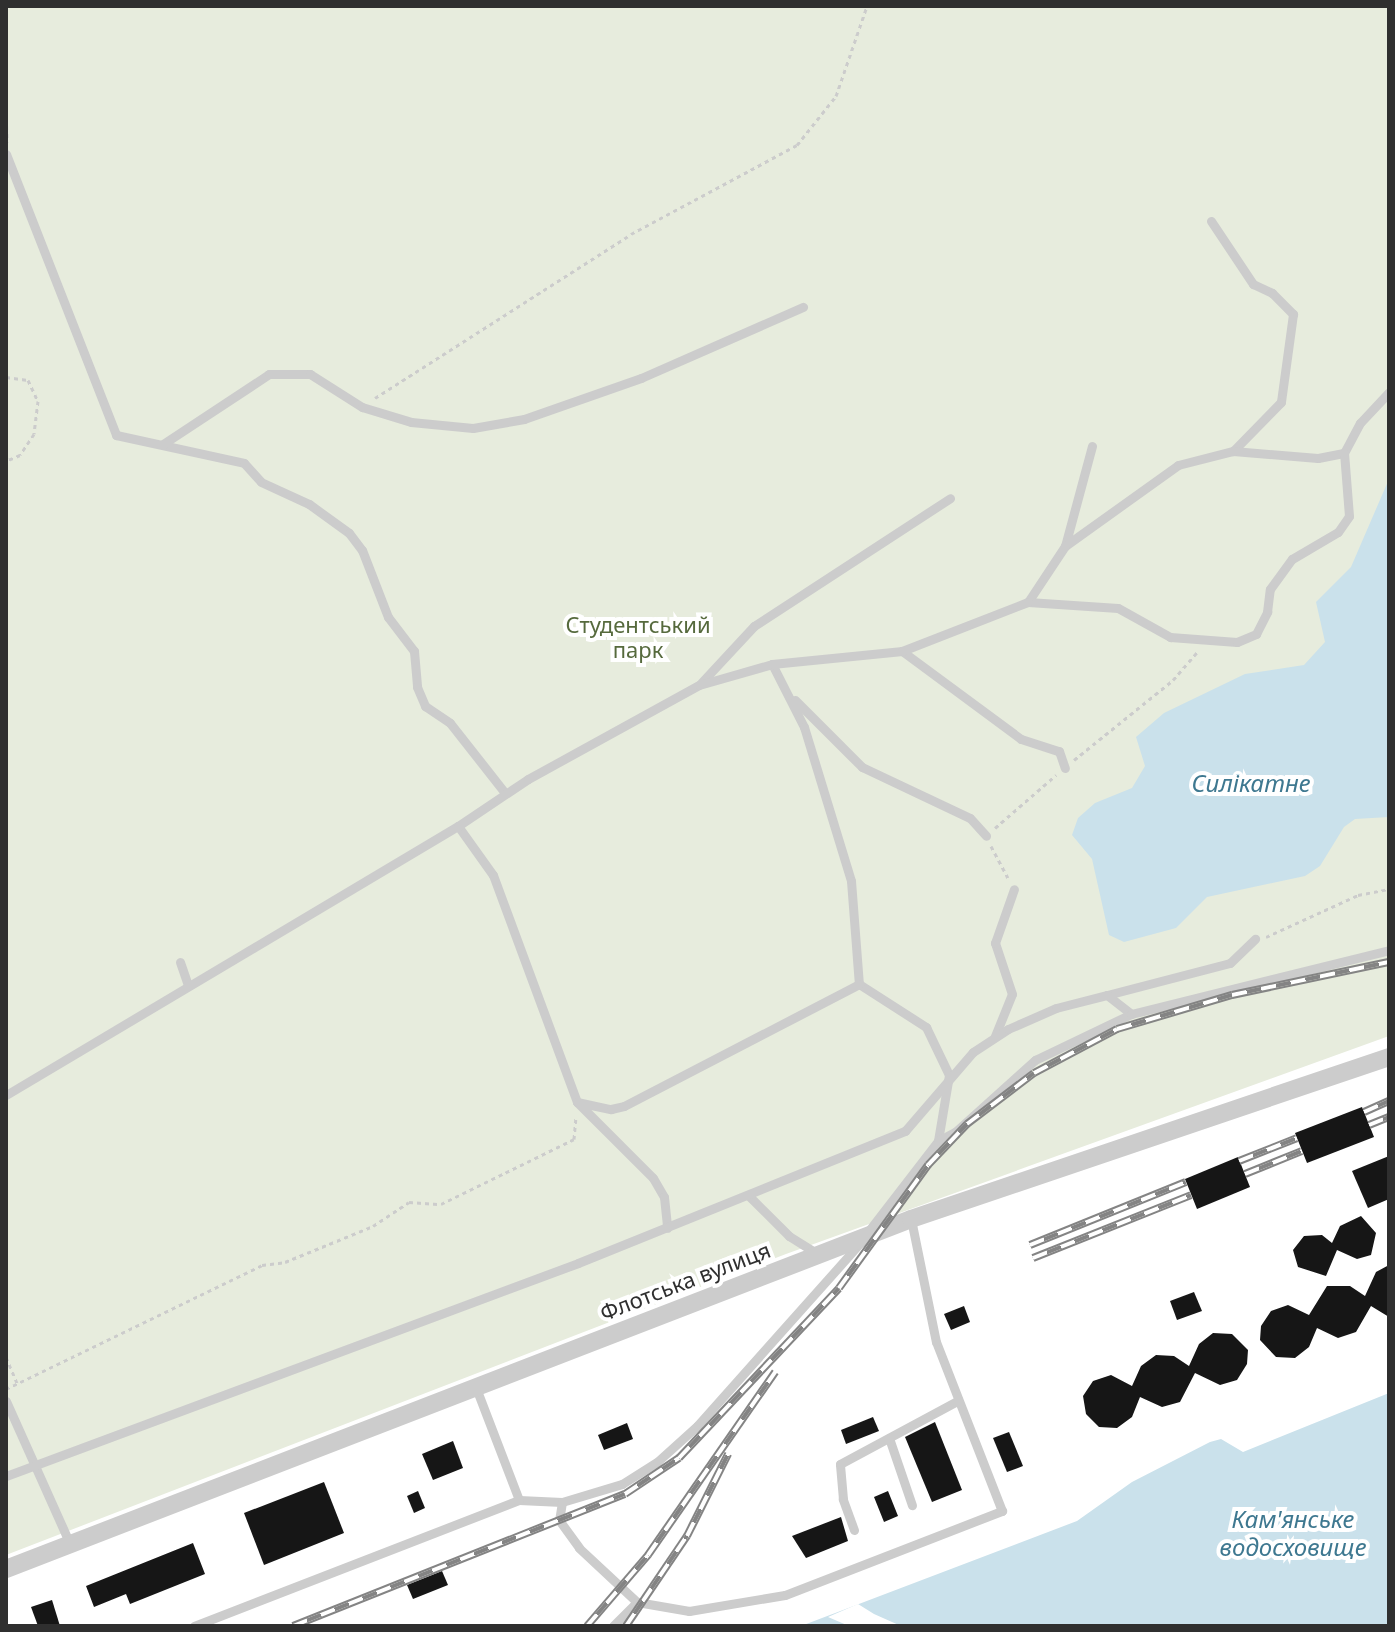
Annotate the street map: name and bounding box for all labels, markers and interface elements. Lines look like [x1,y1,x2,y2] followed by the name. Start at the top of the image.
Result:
[565,611,711,662] park label: Студентський парк
[1192,769,1310,797] water label: Силікатне
[596,1236,774,1326] street label: Флотська вулиця
[1220,1505,1366,1561] water label: Кам'янське водосховище

